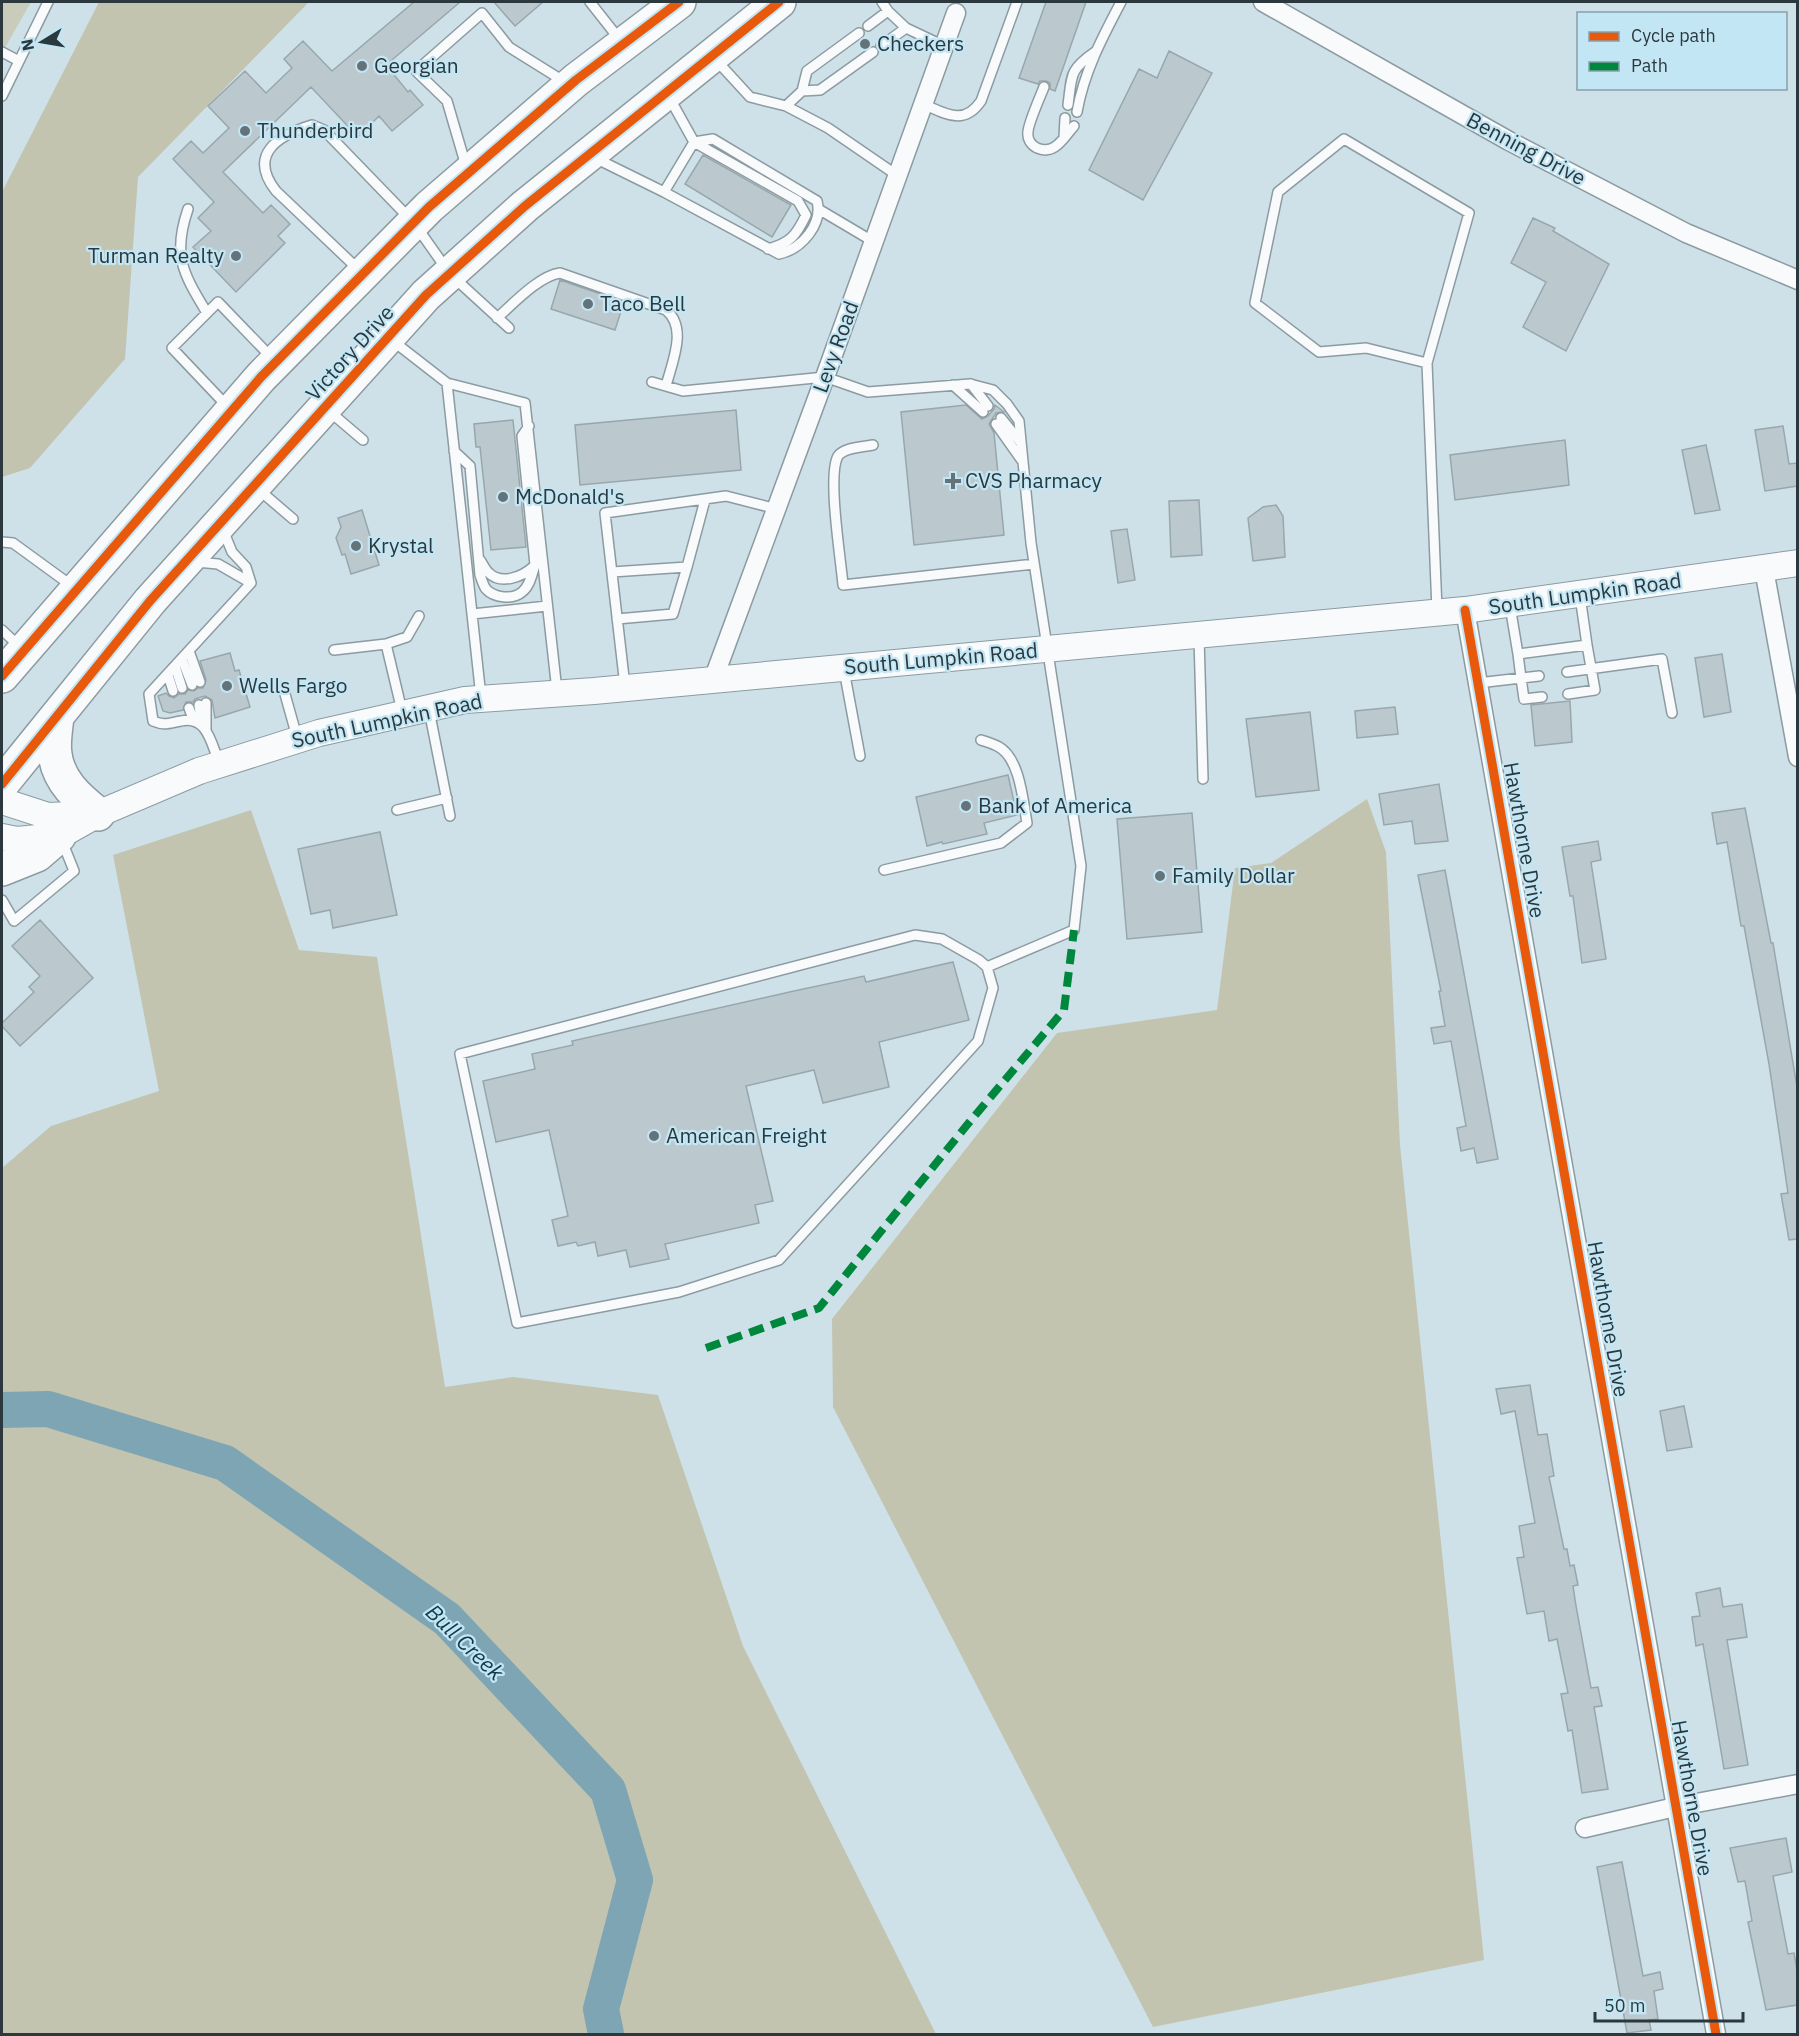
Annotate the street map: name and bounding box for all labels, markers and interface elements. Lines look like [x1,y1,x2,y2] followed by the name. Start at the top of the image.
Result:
[12,12,72,72] north arrow
[1577,12,1787,90] legend
[1631,24,1716,47] text: Cycle path
[877,29,964,57] place label: Checkers
[16,37,38,52] text: N
[858,37,872,51] marker: Checkers
[374,51,459,79] place label: Georgian
[1631,54,1668,77] text: Path
[355,59,369,73] marker: Georgian
[1462,105,1591,191] street label: Benning Drive
[257,116,373,144] place label: Thunderbird
[238,124,252,138] marker: Thunderbird
[88,241,225,269] place label: Turman Realty
[229,249,243,263] marker: Turman Realty
[600,289,686,317] place label: Taco Bell
[581,297,595,311] marker: Taco Bell
[806,297,865,396] street label: Levy Road
[299,298,400,406] street label: Victory Drive
[965,466,1102,494] place label: CVS Pharmacy
[946,474,960,488] marker: CVS Pharmacy
[515,482,625,510] place label: McDonald's
[496,490,510,504] marker: McDonald's
[368,531,434,559] place label: Krystal
[349,539,363,553] marker: Krystal
[1487,566,1683,620] street label: South Lumpkin Road
[843,636,1039,680] street label: South Lumpkin Road
[239,671,348,699] place label: Wells Fargo
[220,679,234,693] marker: Wells Fargo
[289,686,485,754] street label: South Lumpkin Road
[1497,760,1552,920] street label: Hawthorne Drive
[978,791,1132,819] place label: Bank of America
[959,799,973,813] marker: Bank of America
[1172,861,1295,889] place label: Family Dollar
[1153,869,1167,883] marker: Family Dollar
[666,1121,827,1149] place label: American Freight
[647,1129,661,1143] marker: American Freight
[1581,1239,1636,1399] street label: Hawthorne Drive
[420,1597,511,1686] water label: Bull Creek
[1665,1718,1720,1878] street label: Hawthorne Drive
[1595,1985,1744,2023] scale bar
[1604,1994,1646,2017] text: 50 m

